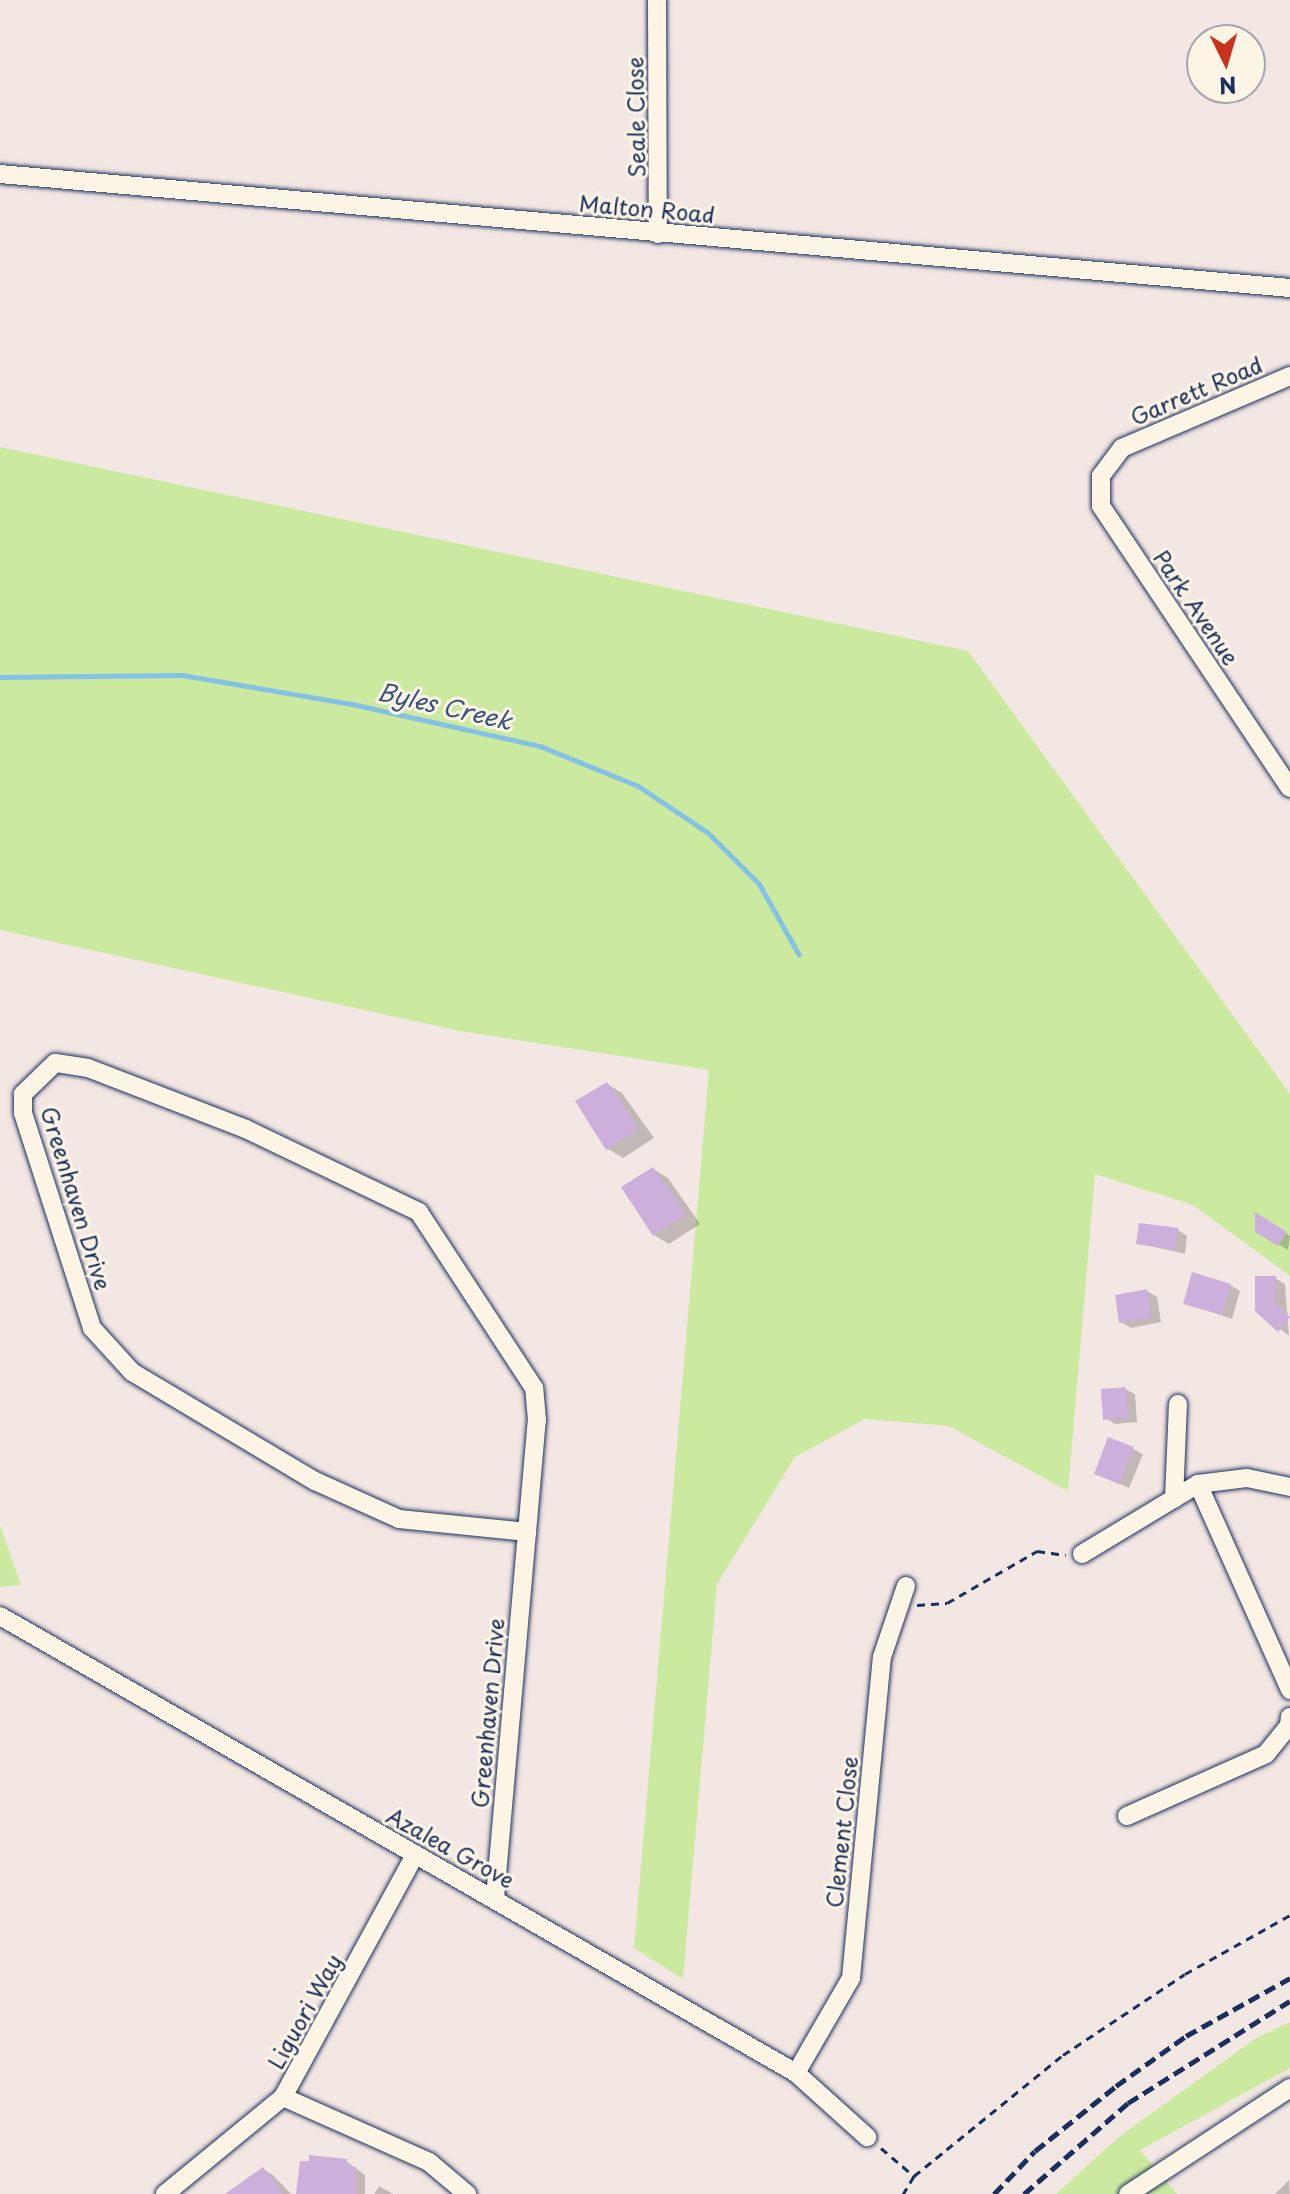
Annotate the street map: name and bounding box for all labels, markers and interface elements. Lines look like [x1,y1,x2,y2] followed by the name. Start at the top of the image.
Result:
[1186,24,1266,104] north arrow
[621,56,649,178] street label: Seale Close
[1218,69,1238,104] text: N
[579,189,715,227] street label: Malton Road
[1126,350,1266,430] street label: Garrett Road
[1149,545,1245,669] street label: Park Avenue
[374,676,516,736] water label: Byles Creek
[36,1102,118,1294] street label: Greenhaven Drive
[465,1616,509,1810] street label: Greenhaven Drive
[820,1755,862,1909] street label: Clement Close
[382,1801,520,1893] street label: Azalea Grove
[262,1949,346,2073] street label: Liguori Way

